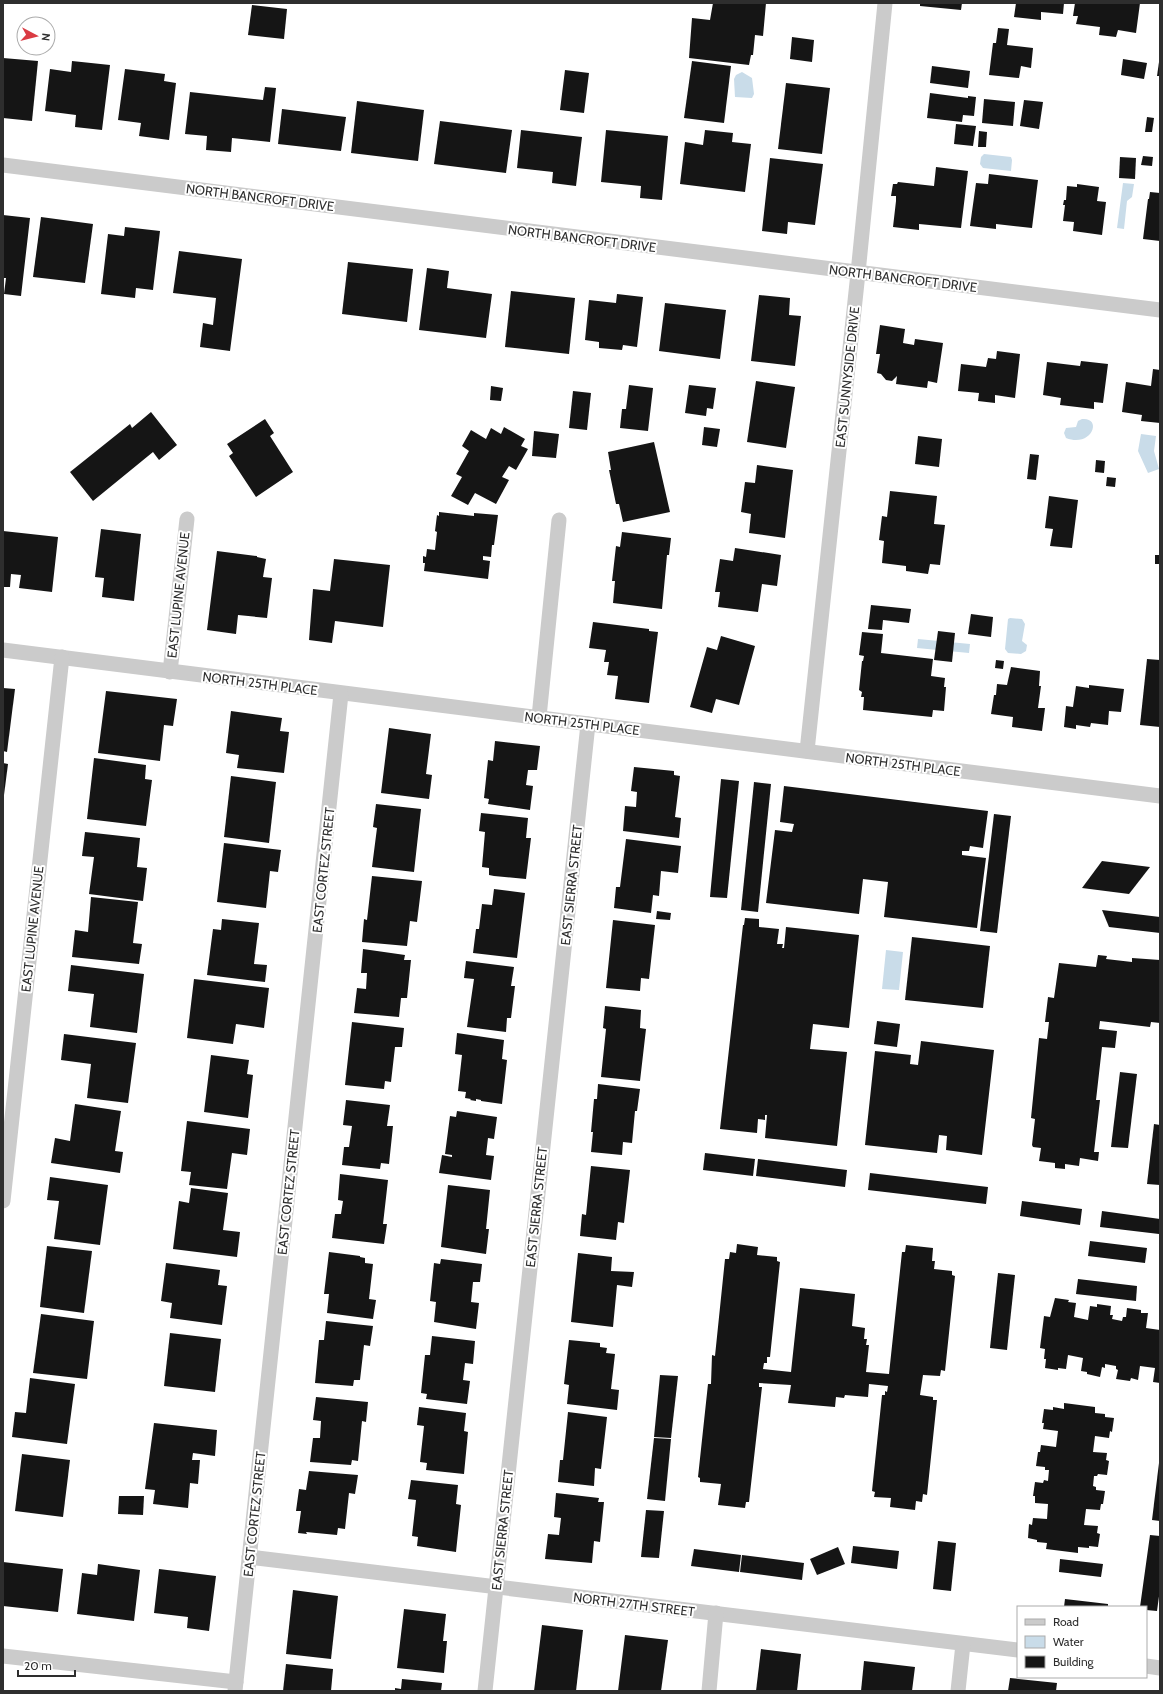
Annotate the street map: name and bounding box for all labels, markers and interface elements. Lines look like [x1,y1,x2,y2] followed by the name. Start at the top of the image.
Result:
[16,16,56,56] north arrow
[39,33,53,42] text: N
[185,180,335,214] street label: NORTH BANCROFT DRIVE
[507,221,657,255] street label: NORTH BANCROFT DRIVE
[828,261,978,295] street label: NORTH BANCROFT DRIVE
[832,306,862,448] street label: EAST SUNNYSIDE DRIVE
[163,531,193,659] street label: EAST LUPINE AVENUE
[202,668,318,698] street label: NORTH 25TH PLACE
[524,708,640,738] street label: NORTH 25TH PLACE
[845,749,961,779] street label: NORTH 25TH PLACE
[308,806,338,934] street label: EAST CORTEZ STREET
[557,824,585,946] street label: EAST SIERRA STREET
[17,865,47,993] street label: EAST LUPINE AVENUE
[273,1128,303,1256] street label: EAST CORTEZ STREET
[522,1146,550,1268] street label: EAST SIERRA STREET
[239,1450,269,1578] street label: EAST CORTEZ STREET
[488,1469,516,1591] street label: EAST SIERRA STREET
[572,1589,696,1619] street label: NORTH 27TH STREET
[1017,1606,1147,1678] legend
[1053,1614,1079,1629] text: Road
[1053,1634,1084,1649] text: Water
[18,1652,75,1678] scale bar
[1053,1654,1095,1669] text: Building
[24,1658,52,1673] text: 20 m

